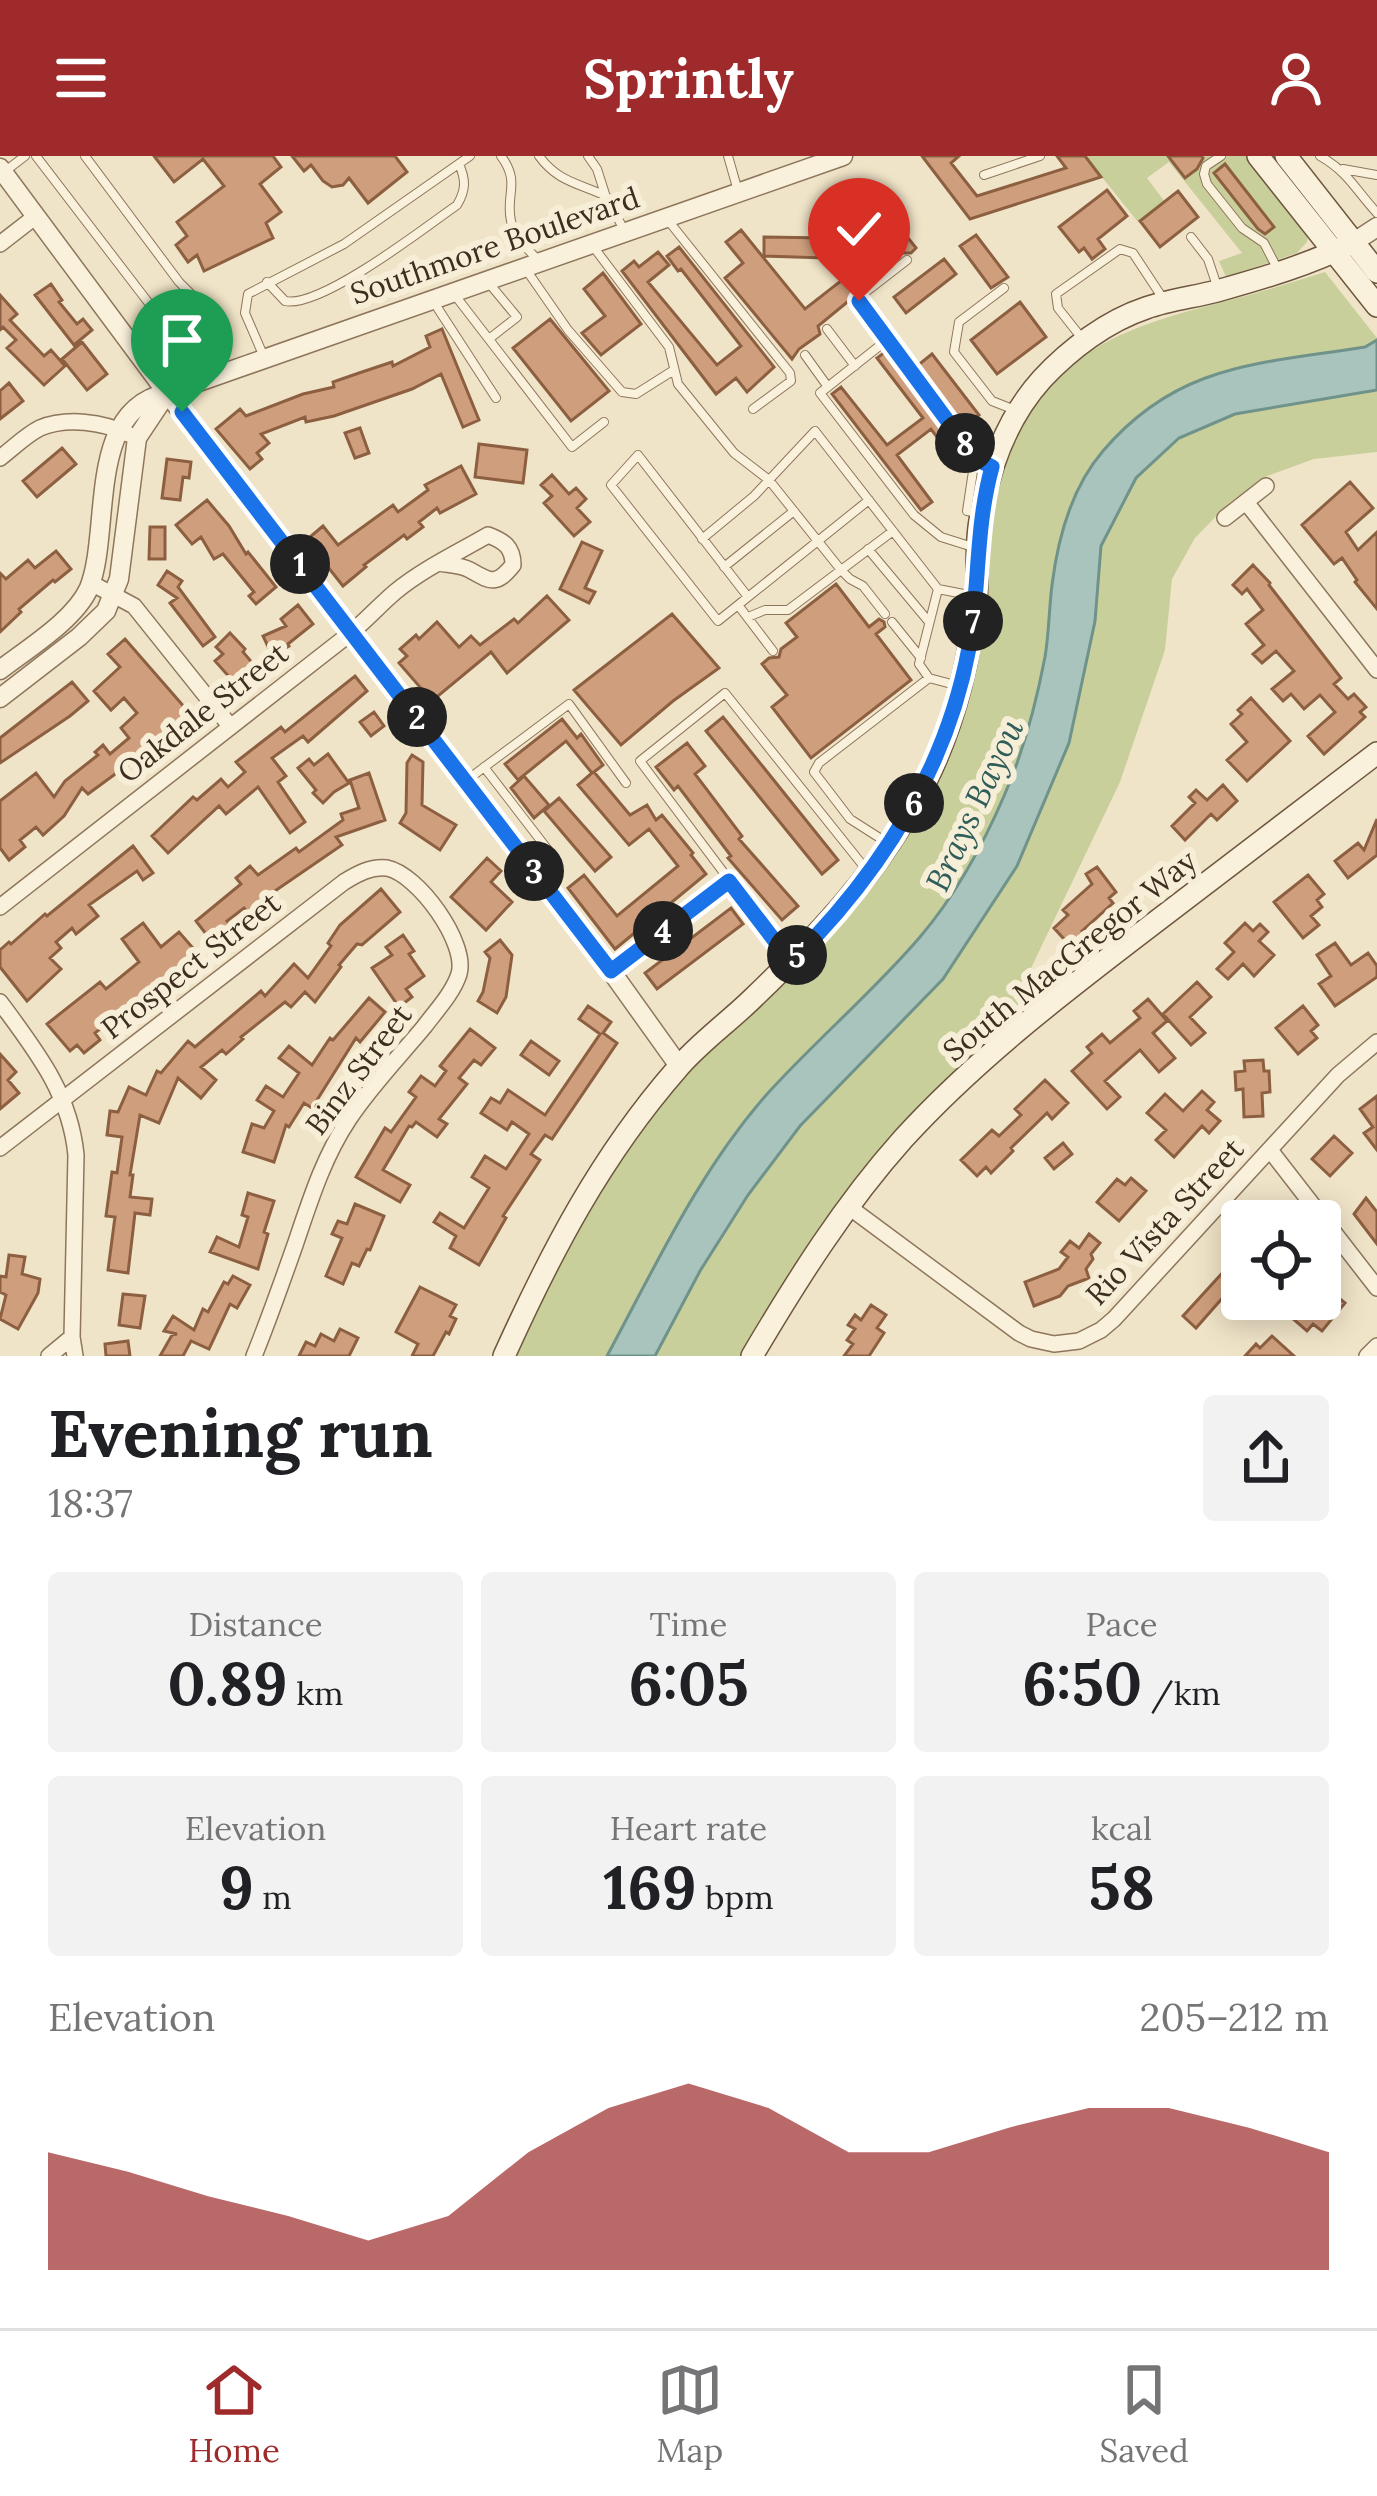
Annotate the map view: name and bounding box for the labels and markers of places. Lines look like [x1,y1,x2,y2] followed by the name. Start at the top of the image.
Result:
[808,178,910,301] pin
[131,289,233,412] pin
[935,413,995,473] pin: 8
[270,534,330,594] pin: 1
[943,591,1003,651] pin: 7
[387,687,447,747] pin: 2
[884,773,944,833] pin: 6
[504,841,564,901] pin: 3
[633,901,693,961] pin: 4
[767,925,827,985] pin: 5

